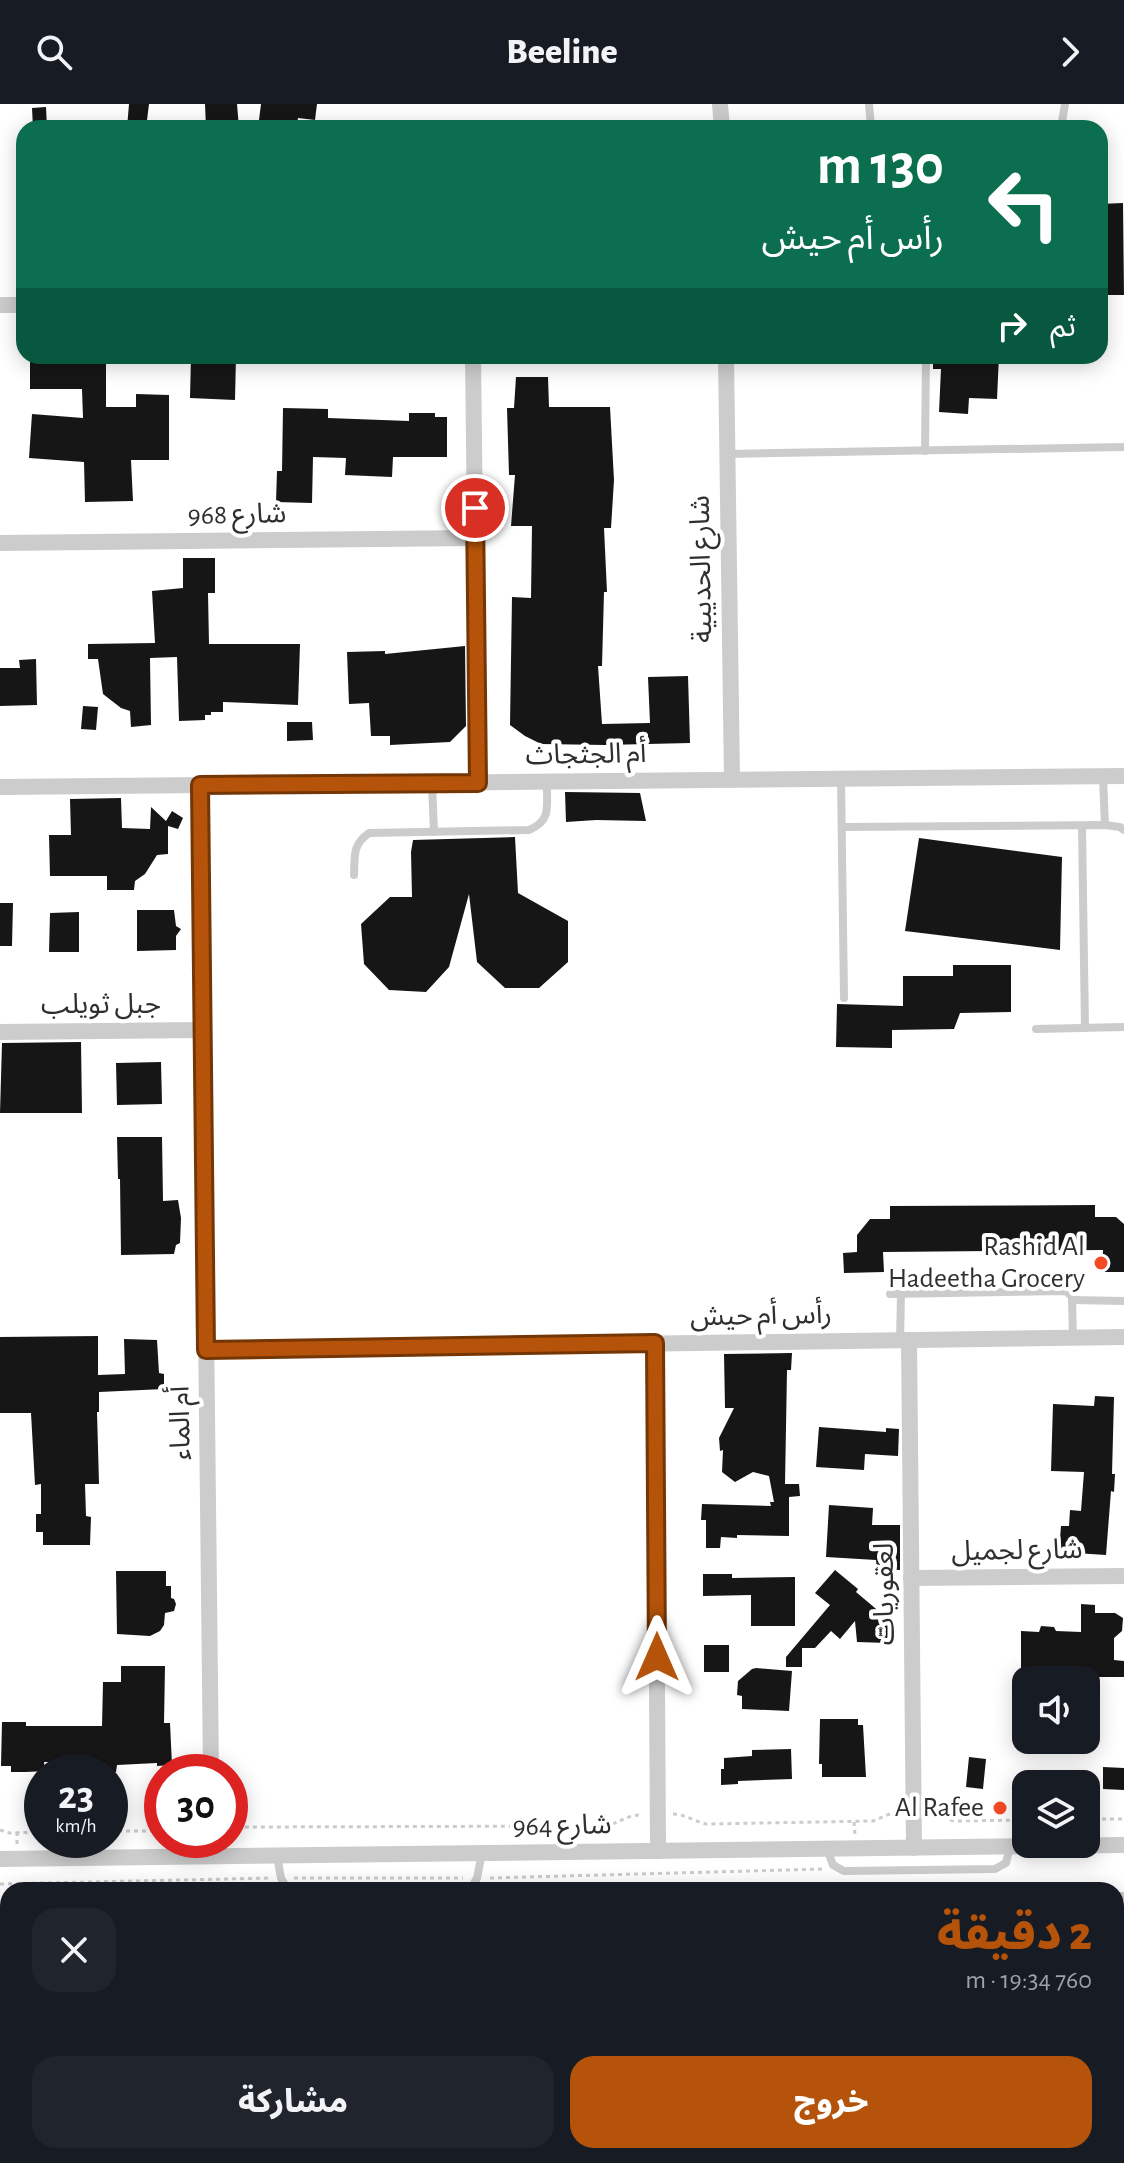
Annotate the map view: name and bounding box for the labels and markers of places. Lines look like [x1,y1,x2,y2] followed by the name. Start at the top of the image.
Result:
[441,474,509,542] pin
[888,1233,1085,1293] place label: Rashid Al Hadeetha Grocery
[1092,1254,1110,1272] marker: Rashid Al Hadeetha Grocery
[895,1794,984,1822] place label: Al Rafee
[991,1799,1009,1817] marker: Al Rafee

